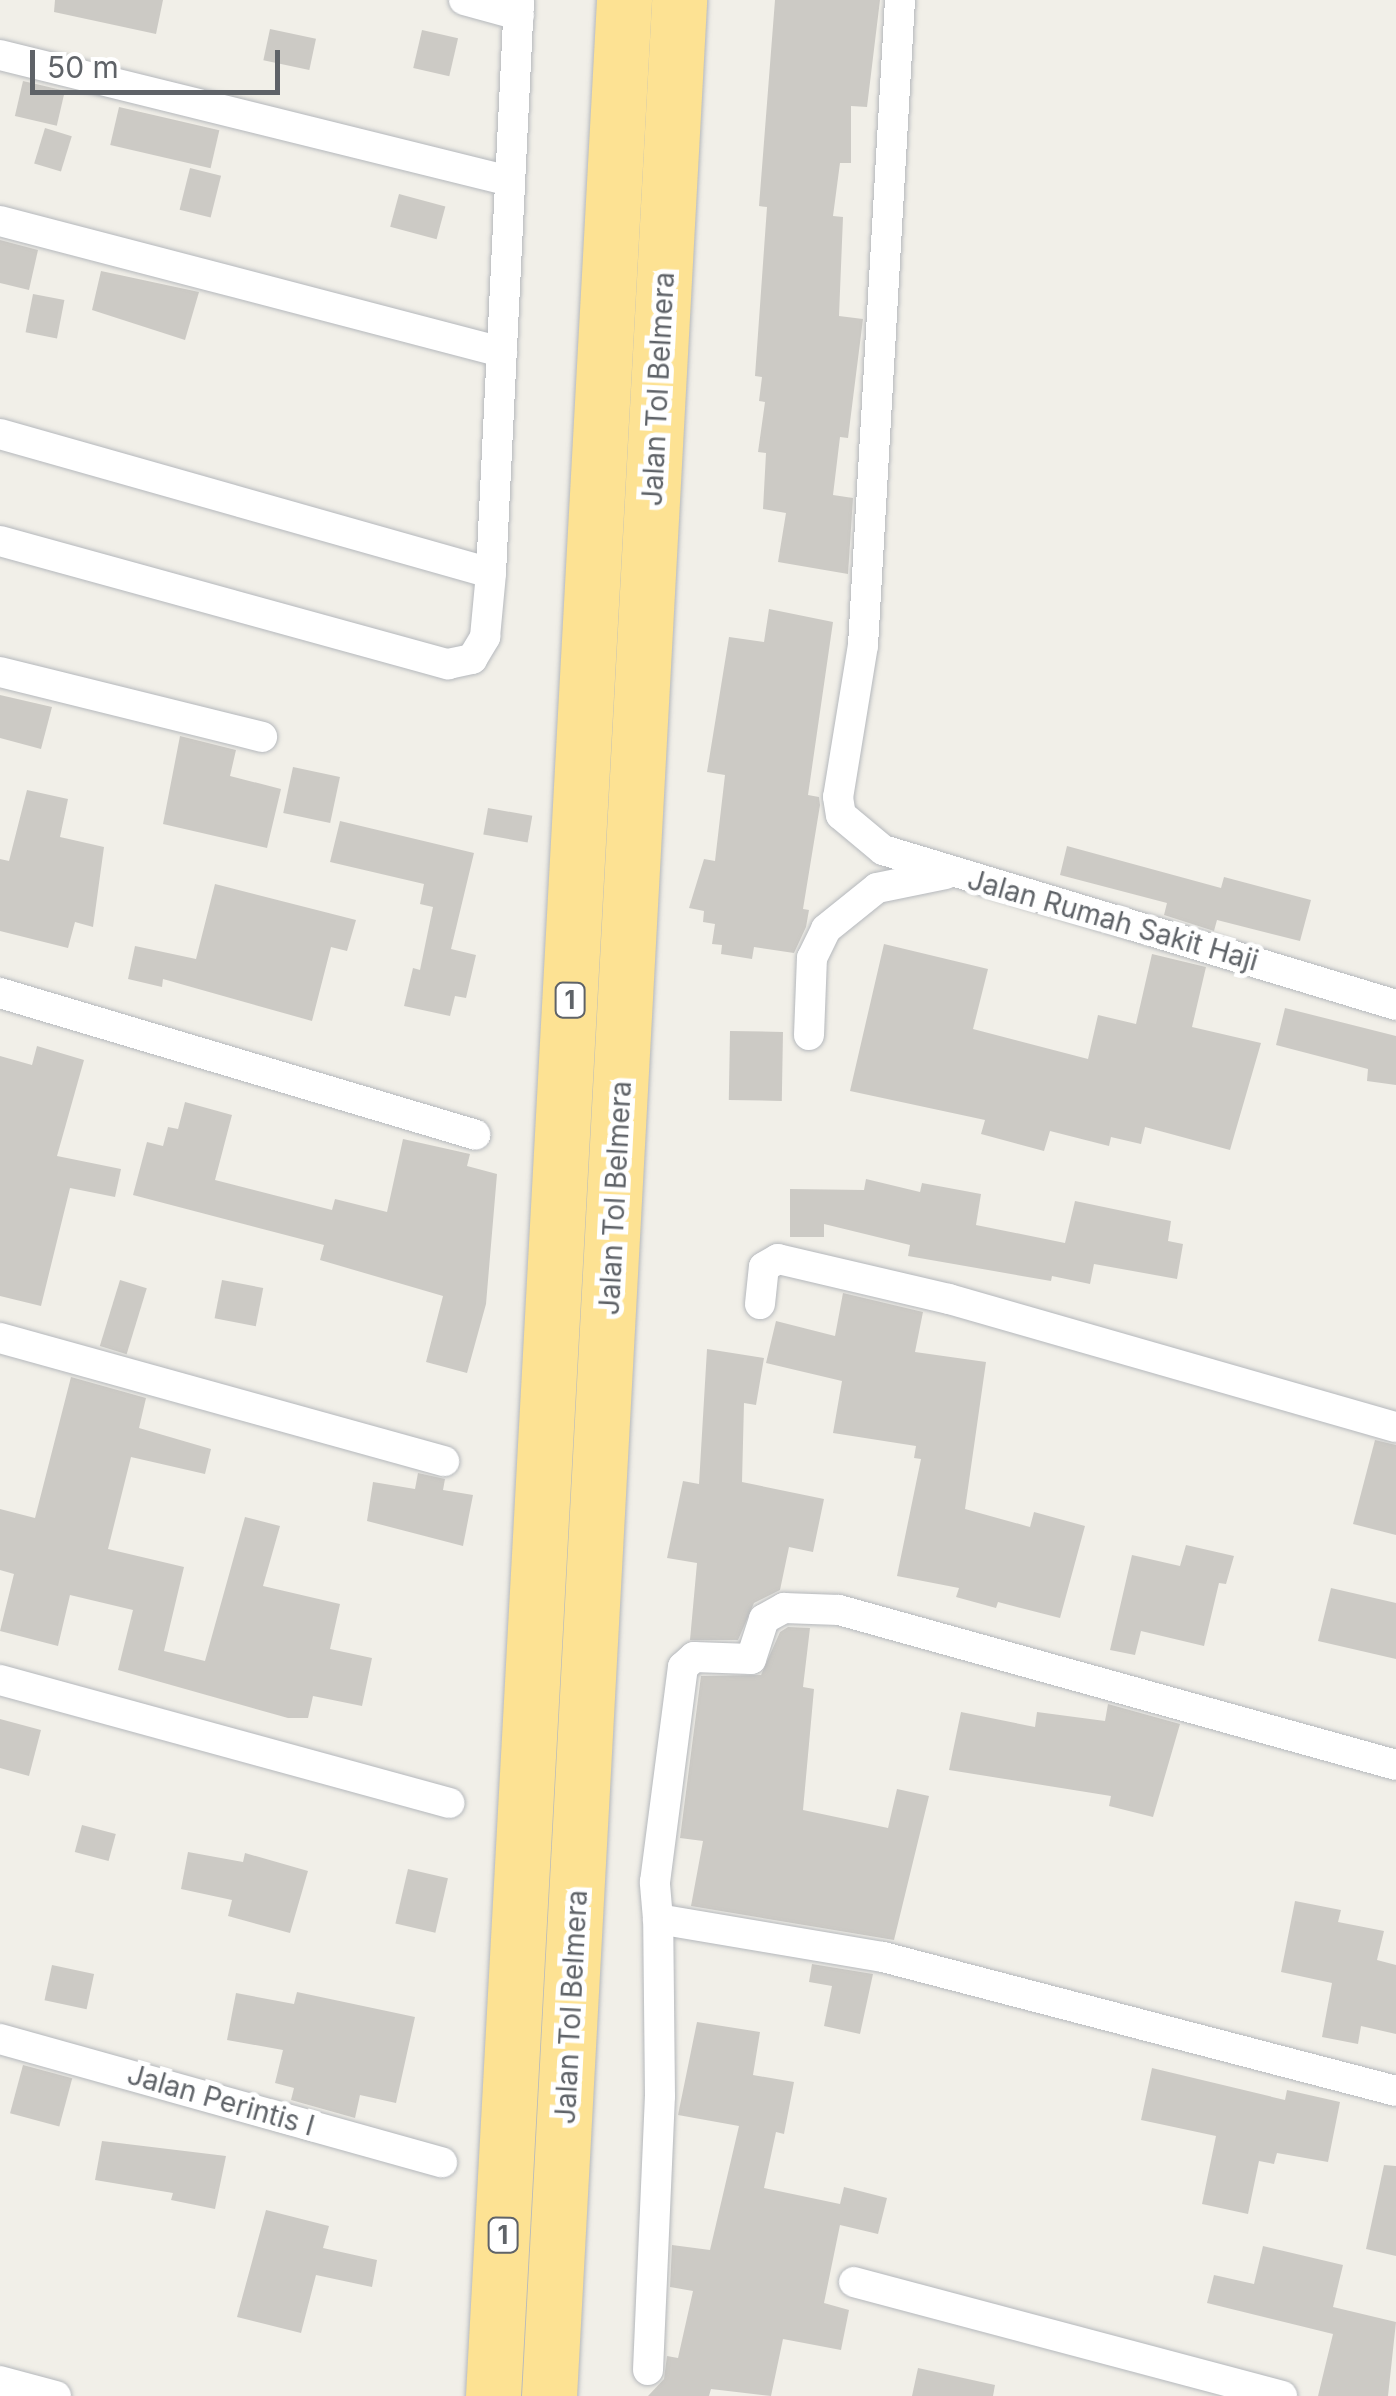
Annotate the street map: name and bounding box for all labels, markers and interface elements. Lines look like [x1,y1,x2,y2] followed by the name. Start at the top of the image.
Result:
[35,30,285,92] scale bar
[47,49,119,85] text: 50 m
[635,271,681,507] street label: Jalan Tol Belmera
[964,862,1262,978] street label: Jalan Rumah Sakit Haji
[552,980,588,1020] road number: 1
[592,1080,638,1316] street label: Jalan Tol Belmera
[548,1889,594,2125] street label: Jalan Tol Belmera
[124,2057,318,2143] street label: Jalan Perintis I
[486,2215,520,2255] road number: 1

